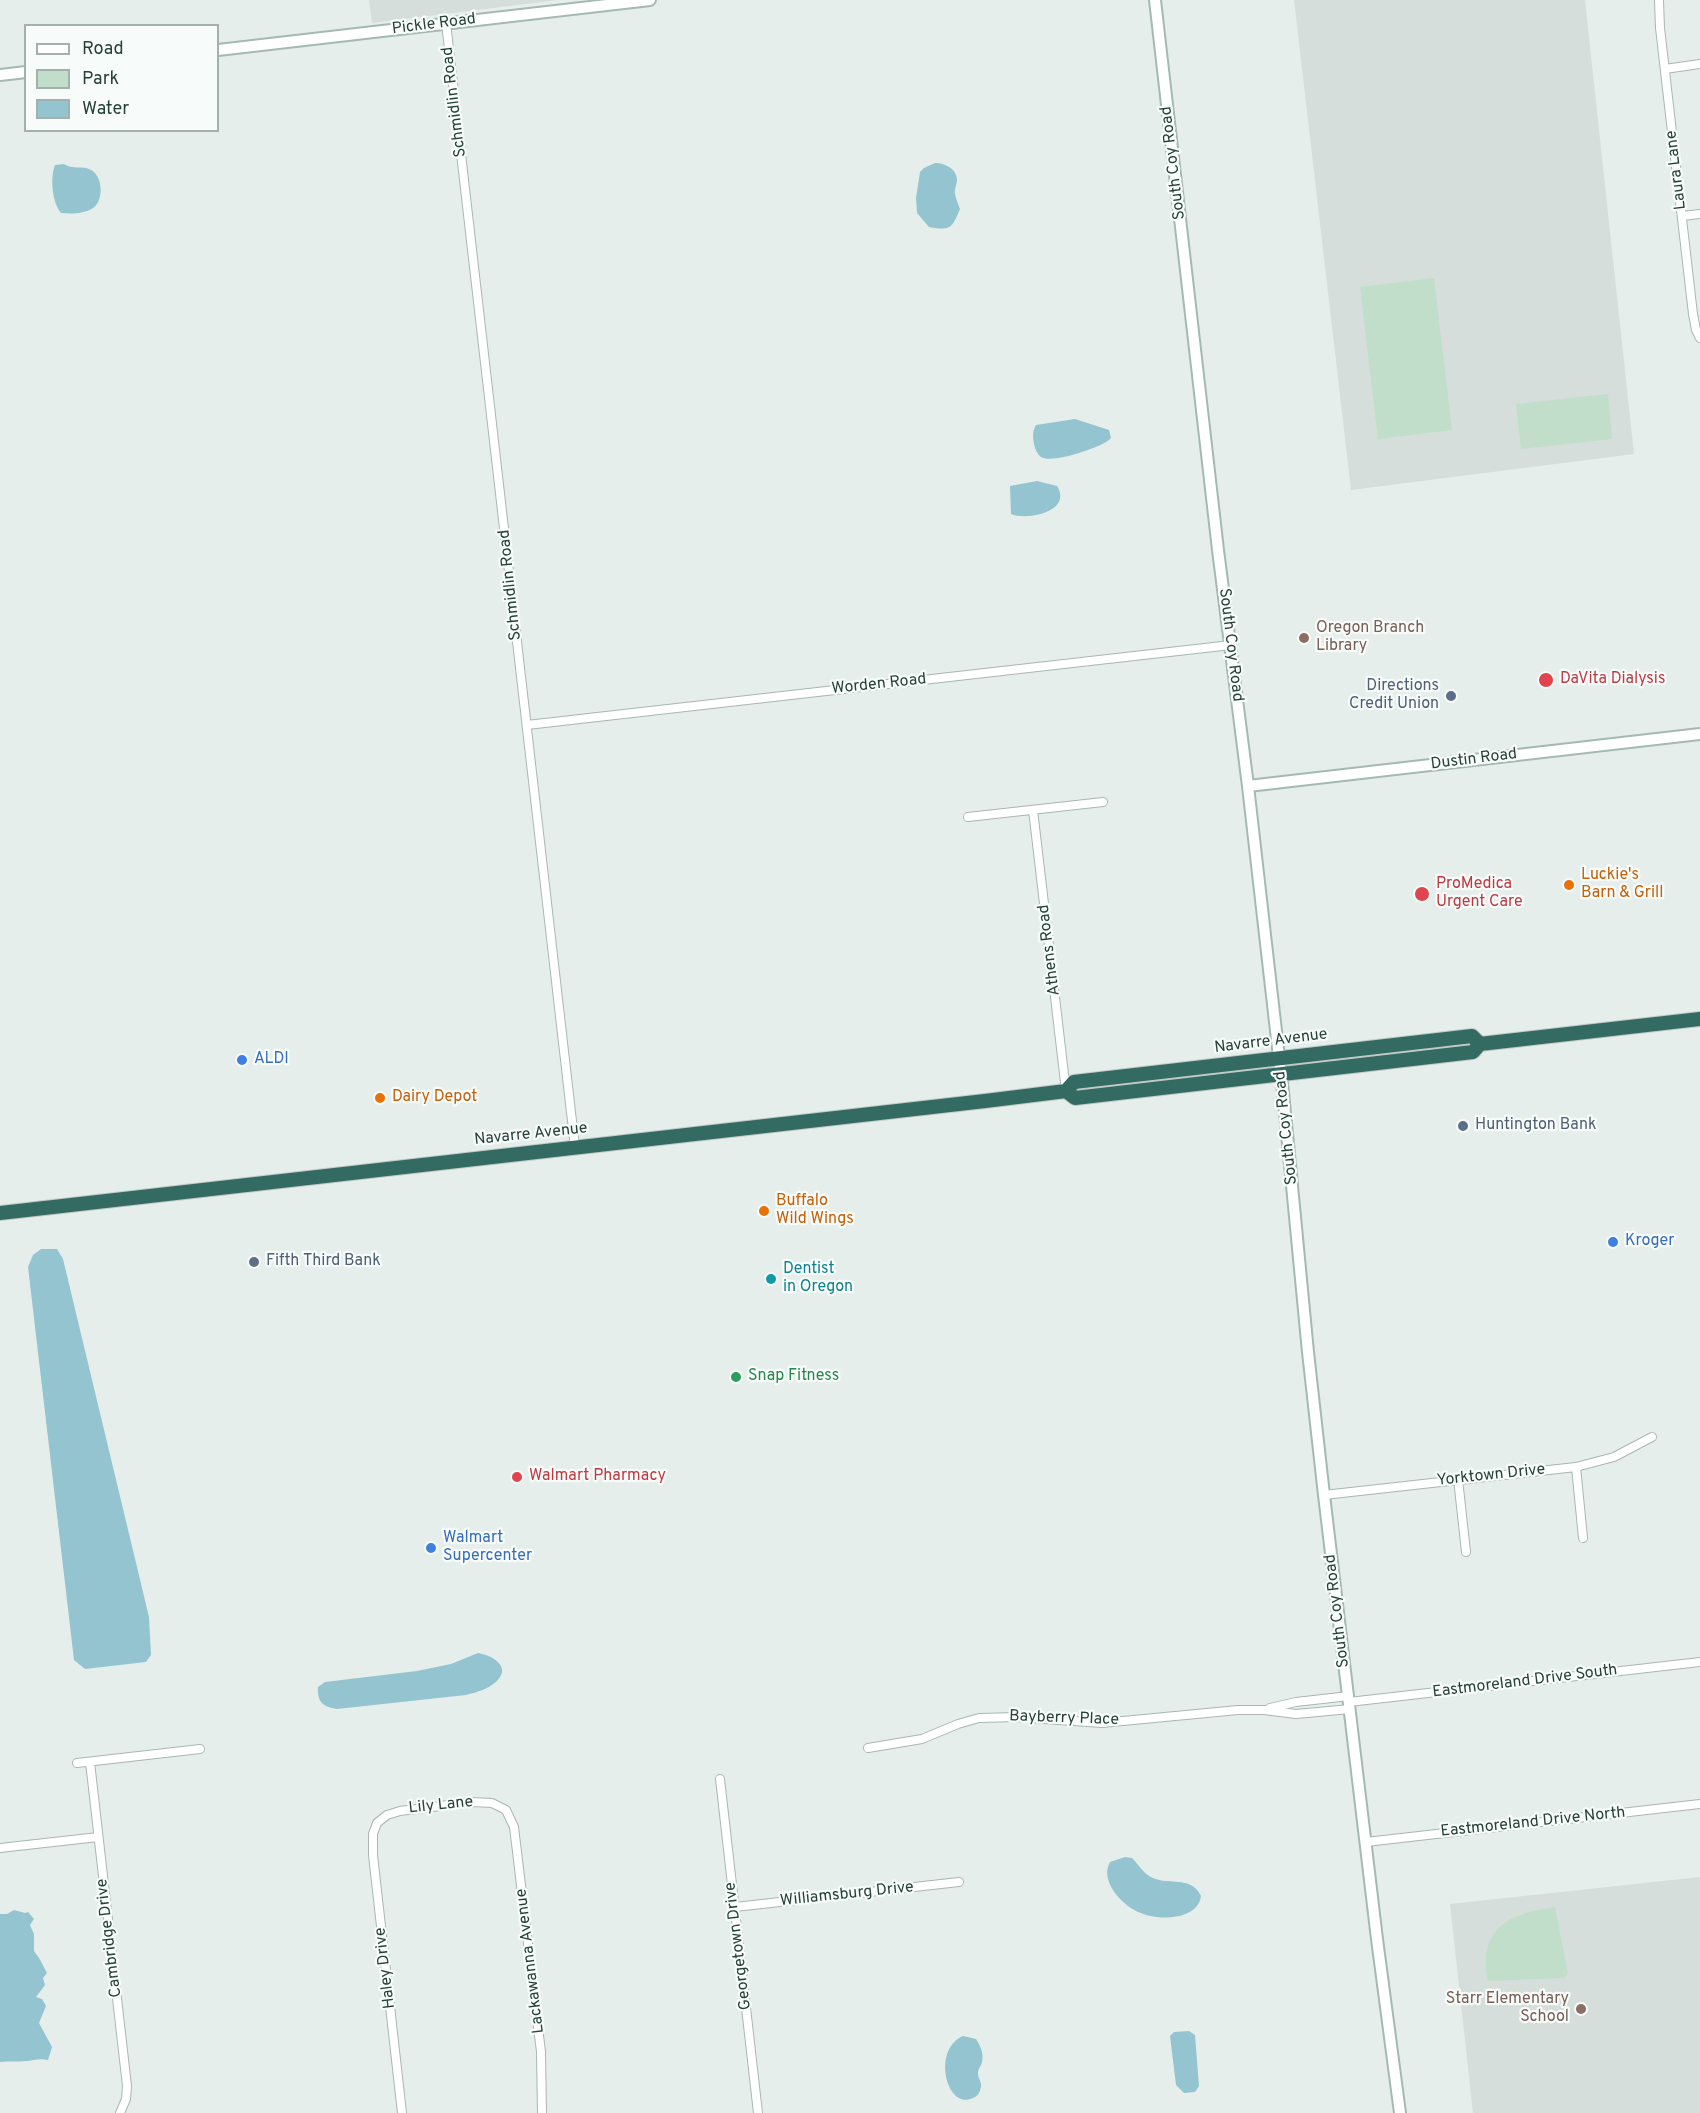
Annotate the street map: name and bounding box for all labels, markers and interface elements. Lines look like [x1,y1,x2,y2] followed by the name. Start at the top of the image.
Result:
[391,10,477,40] street label: Pickle Road
[24,24,219,132] legend
[82,38,124,61] text: Road
[439,46,471,158] street label: Schmidlin Road
[82,68,119,91] text: Park
[82,98,129,121] text: Water
[1158,105,1190,221] street label: South Coy Road
[1663,129,1691,211] street label: Laura Lane
[496,529,526,641] street label: Schmidlin Road
[1214,587,1246,703] street label: South Coy Road
[1316,619,1424,657] place label: Oregon Branch Library
[1297,631,1311,645] marker: Oregon Branch Library
[831,670,927,700] street label: Worden Road
[1560,670,1665,690] place label: DaVita Dialysis
[1537,671,1555,689] marker: DaVita Dialysis
[1349,677,1439,715] place label: Directions Credit Union
[1444,689,1458,703] marker: Directions Credit Union
[1430,745,1518,775] street label: Dustin Road
[1581,866,1663,904] place label: Luckie's Barn & Grill
[1436,875,1523,913] place label: ProMedica Urgent Care
[1562,878,1576,892] marker: Luckie's Barn & Grill
[1413,885,1431,903] marker: ProMedica Urgent Care
[1035,903,1065,997] street label: Athens Road
[1213,1026,1329,1058] street label: Navarre Avenue
[254,1050,289,1070] place label: ALDI
[235,1053,249,1067] marker: ALDI
[1271,1070,1303,1186] street label: South Coy Road
[392,1088,477,1108] place label: Dairy Depot
[373,1091,387,1105] marker: Dairy Depot
[1475,1116,1596,1136] place label: Huntington Bank
[1456,1119,1470,1133] marker: Huntington Bank
[474,1120,588,1150] street label: Navarre Avenue
[776,1192,854,1230] place label: Buffalo Wild Wings
[757,1204,771,1218] marker: Buffalo Wild Wings
[1625,1232,1674,1252] place label: Kroger
[1606,1235,1620,1249] marker: Kroger
[266,1252,381,1272] place label: Fifth Third Bank
[247,1255,261,1269] marker: Fifth Third Bank
[783,1260,853,1298] place label: Dentist in Oregon
[764,1272,778,1286] marker: Dentist in Oregon
[748,1367,839,1387] place label: Snap Fitness
[729,1370,743,1384] marker: Snap Fitness
[1436,1461,1546,1491] street label: Yorktown Drive
[529,1467,666,1487] place label: Walmart Pharmacy
[510,1470,524,1484] marker: Walmart Pharmacy
[443,1529,532,1567] place label: Walmart Supercenter
[424,1541,438,1555] marker: Walmart Supercenter
[1322,1553,1354,1669] street label: South Coy Road
[1431,1661,1619,1703] street label: Eastmoreland Drive South
[1009,1707,1119,1731] street label: Bayberry Place
[408,1793,474,1819] street label: Lily Lane
[1440,1804,1626,1842] street label: Eastmoreland Drive North
[93,1877,127,1999] street label: Cambridge Drive
[779,1878,915,1912] street label: Williamsburg Drive
[722,1881,756,2011] street label: Georgetown Drive
[513,1887,549,2035] street label: Lackawanna Avenue
[371,1926,401,2010] street label: Haley Drive
[1446,1990,1569,2028] place label: Starr Elementary School
[1574,2002,1588,2016] marker: Starr Elementary School

